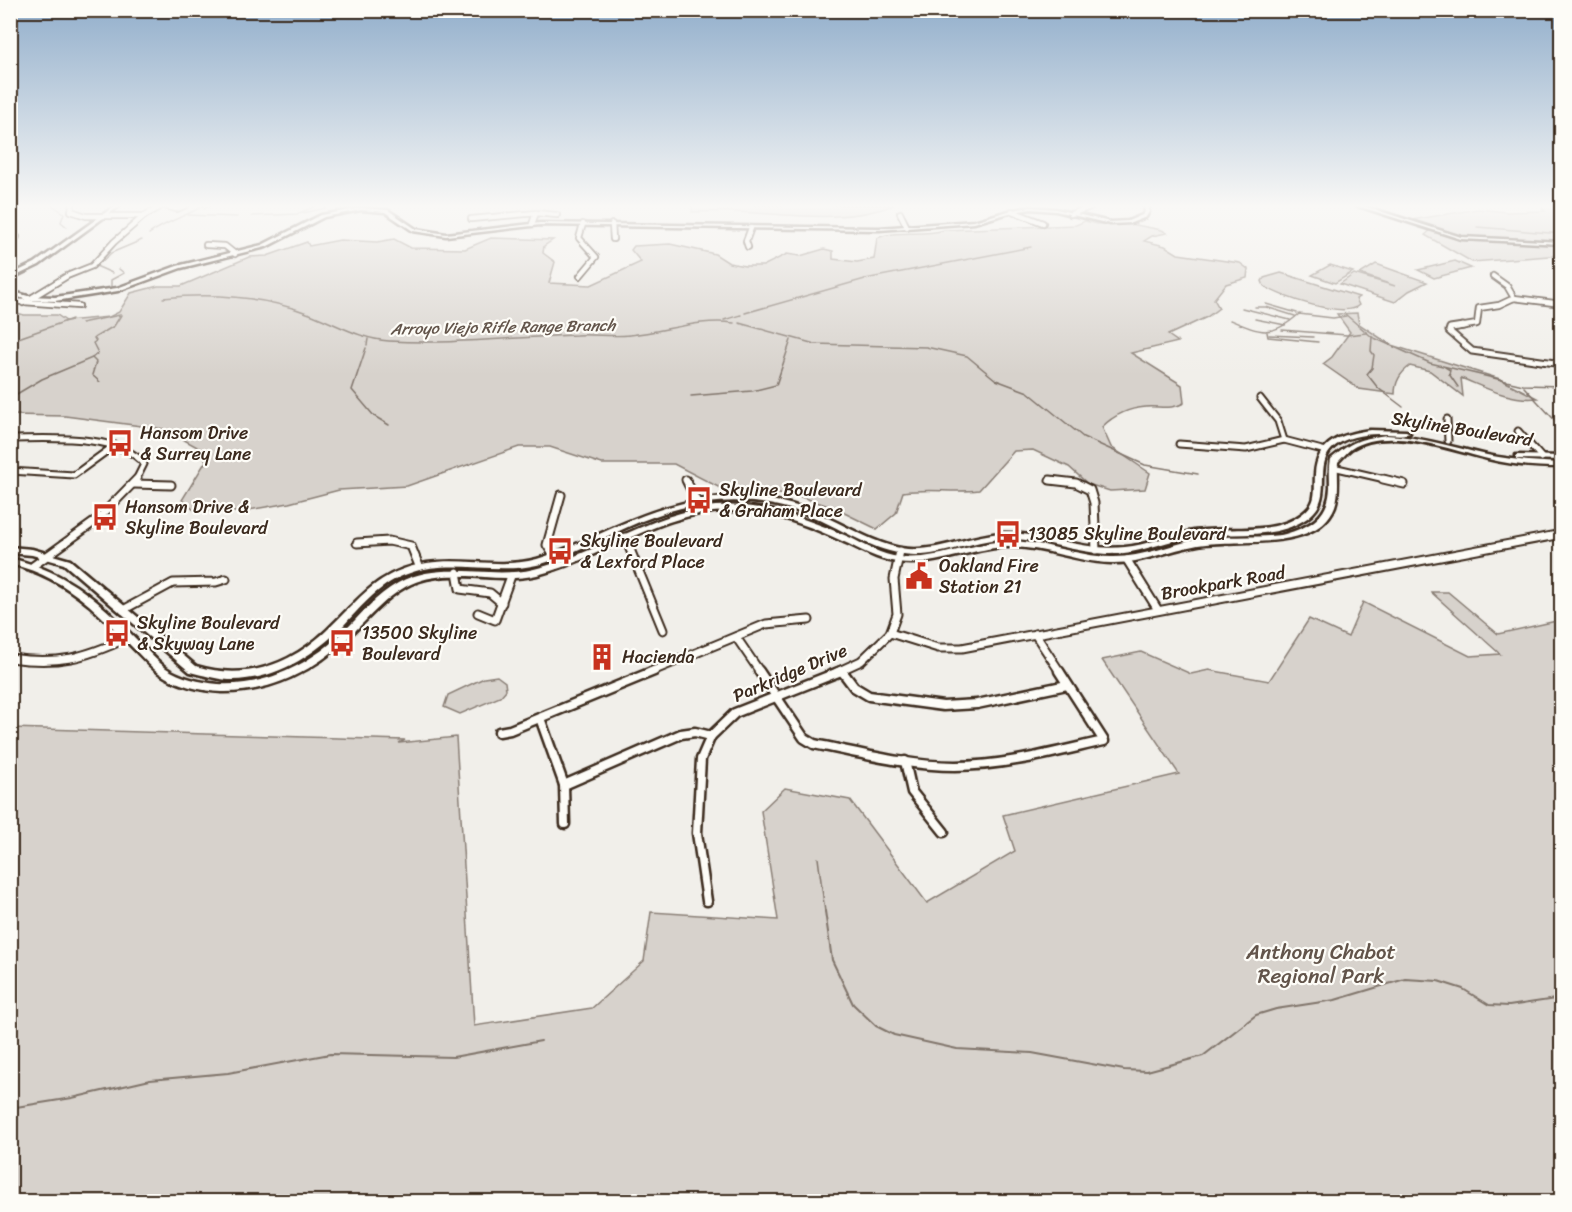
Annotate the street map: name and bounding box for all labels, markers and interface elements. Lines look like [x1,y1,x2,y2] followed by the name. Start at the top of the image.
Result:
[389,311,617,343] water label: Arroyo Viejo Rifle Range Branch
[1389,402,1536,456] street label: Skyline Boulevard
[140,417,251,470] place label: Hansom Drive & Surrey Lane
[105,428,135,458] bus stop icon: Hansom Drive & Surrey Lane
[719,474,863,527] place label: Skyline Boulevard & Graham Place
[684,485,714,515] bus stop icon: Skyline Boulevard & Graham Place
[125,491,269,544] place label: Hansom Drive & Skyline Boulevard
[90,502,120,532] bus stop icon: Hansom Drive & Skyline Boulevard
[1028,518,1228,550] place label: 13085 Skyline Boulevard
[993,519,1023,549] bus stop icon: 13085 Skyline Boulevard
[580,525,724,578] place label: Skyline Boulevard & Lexford Place
[545,536,575,566] bus stop icon: Skyline Boulevard & Lexford Place
[939,550,1039,603] place label: Oakland Fire Station 21
[1159,556,1289,610] street label: Brookpark Road
[904,561,934,591] public building icon: Oakland Fire Station 21
[137,607,281,660] place label: Skyline Boulevard & Skyway Lane
[362,617,477,670] place label: 13500 Skyline Boulevard
[102,618,132,648] bus stop icon: Skyline Boulevard & Skyway Lane
[327,628,357,658] bus stop icon: 13500 Skyline Boulevard
[728,634,852,712] street label: Parkridge Drive
[622,641,695,673] place label: Hacienda
[587,642,617,672] building icon: Hacienda
[1245,933,1396,995] park label: Anthony Chabot Regional Park

